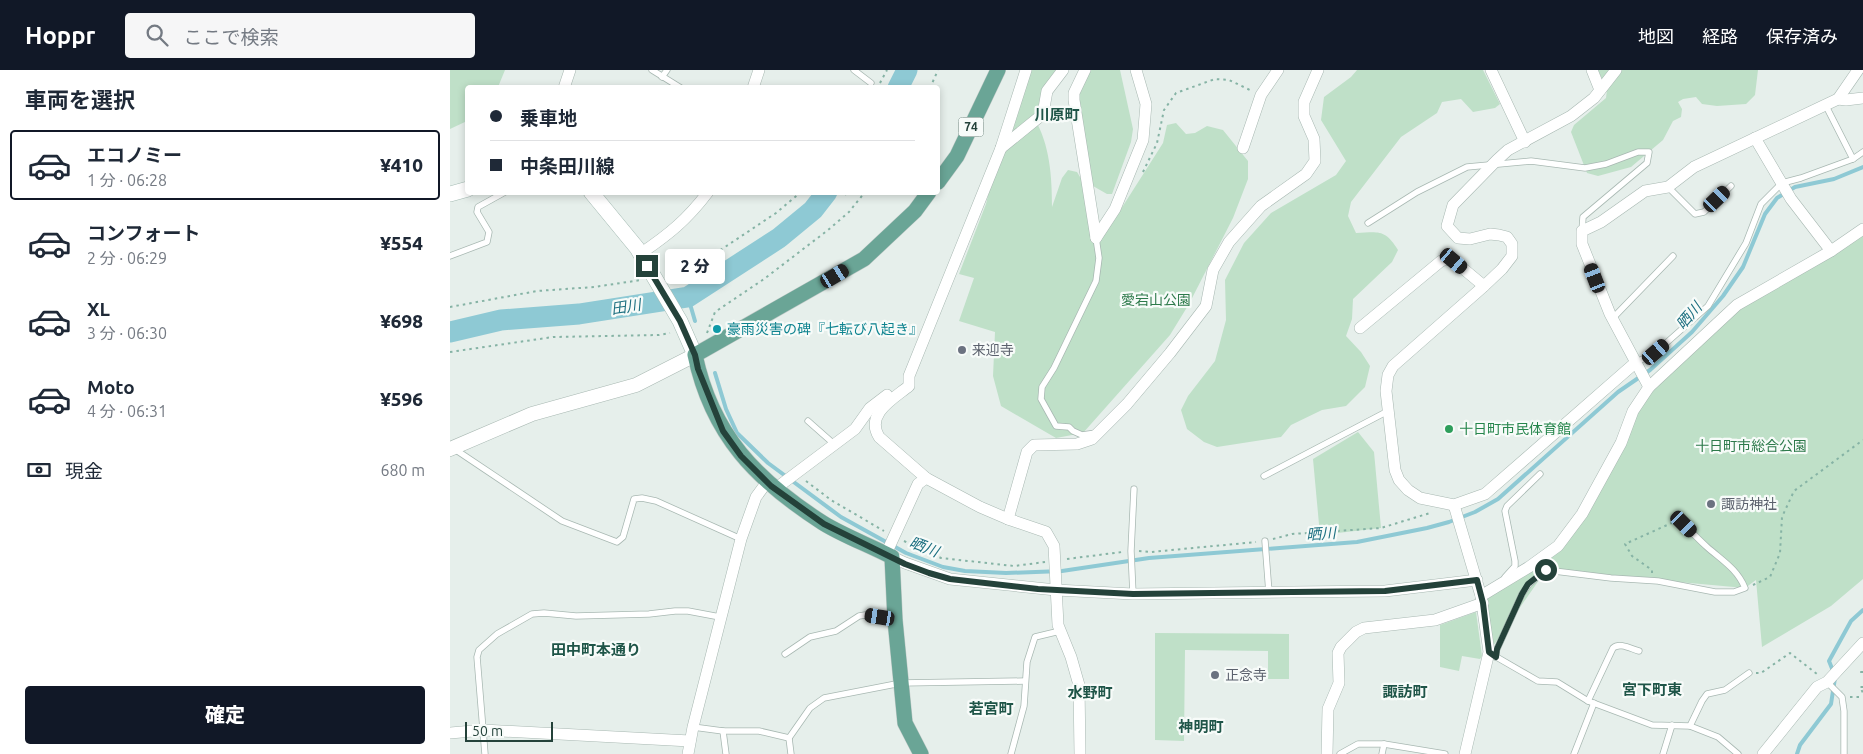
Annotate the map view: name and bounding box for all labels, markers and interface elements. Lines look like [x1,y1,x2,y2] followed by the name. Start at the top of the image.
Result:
[125,13,475,58] search box
[143,21,171,49] icon: search
[25,22,95,49] text: Hoppr
[183,26,278,48] text: ここで検索
[1638,26,1674,46] text: 地図
[1702,26,1738,46] text: 経路
[1766,26,1838,46] text: 保存済み
[25,87,135,112] text: 車両を選択
[1034,106,1080,123] district label: 川原町
[520,107,577,129] text: 乗車地
[958,118,984,136] road number: 74
[27,143,72,188] icon: car
[87,144,182,166] text: エコノミー
[380,154,423,176] text: ¥410
[520,155,615,177] text: 中条田川線
[87,171,167,189] text: 1 分 · 06:28
[1701,183,1733,215] car
[27,221,72,266] icon: car
[87,222,200,244] text: コンフォート
[380,232,423,254] text: ¥554
[1437,246,1470,276] car
[664,248,724,284] callout: 2 分
[87,249,167,267] text: 2 分 · 06:29
[636,255,658,277] route end
[681,257,709,275] text: 2 分
[1582,261,1607,295] car
[818,262,851,290] car
[1121,292,1191,308] park label: 愛宕山公園
[610,295,644,317] water label: 田川
[1672,297,1706,333] water label: 晒川
[87,298,110,320] text: XL
[27,299,72,344] icon: car
[380,310,423,332] text: ¥698
[727,321,923,337] place label: 豪雨災害の碑『七転び八起き』
[711,323,723,335] marker: 豪雨災害の碑『七転び八起き』
[87,324,167,342] text: 3 分 · 06:30
[1639,336,1672,368] car
[972,342,1014,358] place label: 来迎寺
[956,344,968,356] marker: 来迎寺
[87,376,135,398] text: Moto
[27,377,72,422] icon: car
[380,388,423,410] text: ¥596
[87,402,167,420] text: 4 分 · 06:31
[1459,421,1571,437] place label: 十日町市民体育館
[1443,423,1455,435] marker: 十日町市民体育館
[1695,438,1807,454] park label: 十日町市総合公園
[25,456,53,484] icon: cash
[65,460,103,482] text: 現金
[380,461,425,479] text: 680 m
[1721,496,1777,512] place label: 諏訪神社
[1705,498,1717,510] marker: 諏訪神社
[1668,508,1699,540] car
[1305,524,1339,543] water label: 晒川
[907,533,943,561] water label: 晒川
[1535,559,1557,581] route start
[864,607,895,627] car
[551,641,641,658] district label: 田中町本通り
[1225,667,1267,683] place label: 正念寺
[1209,669,1221,681] marker: 正念寺
[1622,681,1682,698] district label: 宮下町東
[1382,683,1428,700] district label: 諏訪町
[1067,684,1113,701] district label: 水野町
[25,686,425,744] button: 確定
[968,700,1014,717] district label: 若宮町
[1177,718,1224,735] district label: 神明町
[465,719,552,742] scale bar
[472,723,503,739] text: 50 m

